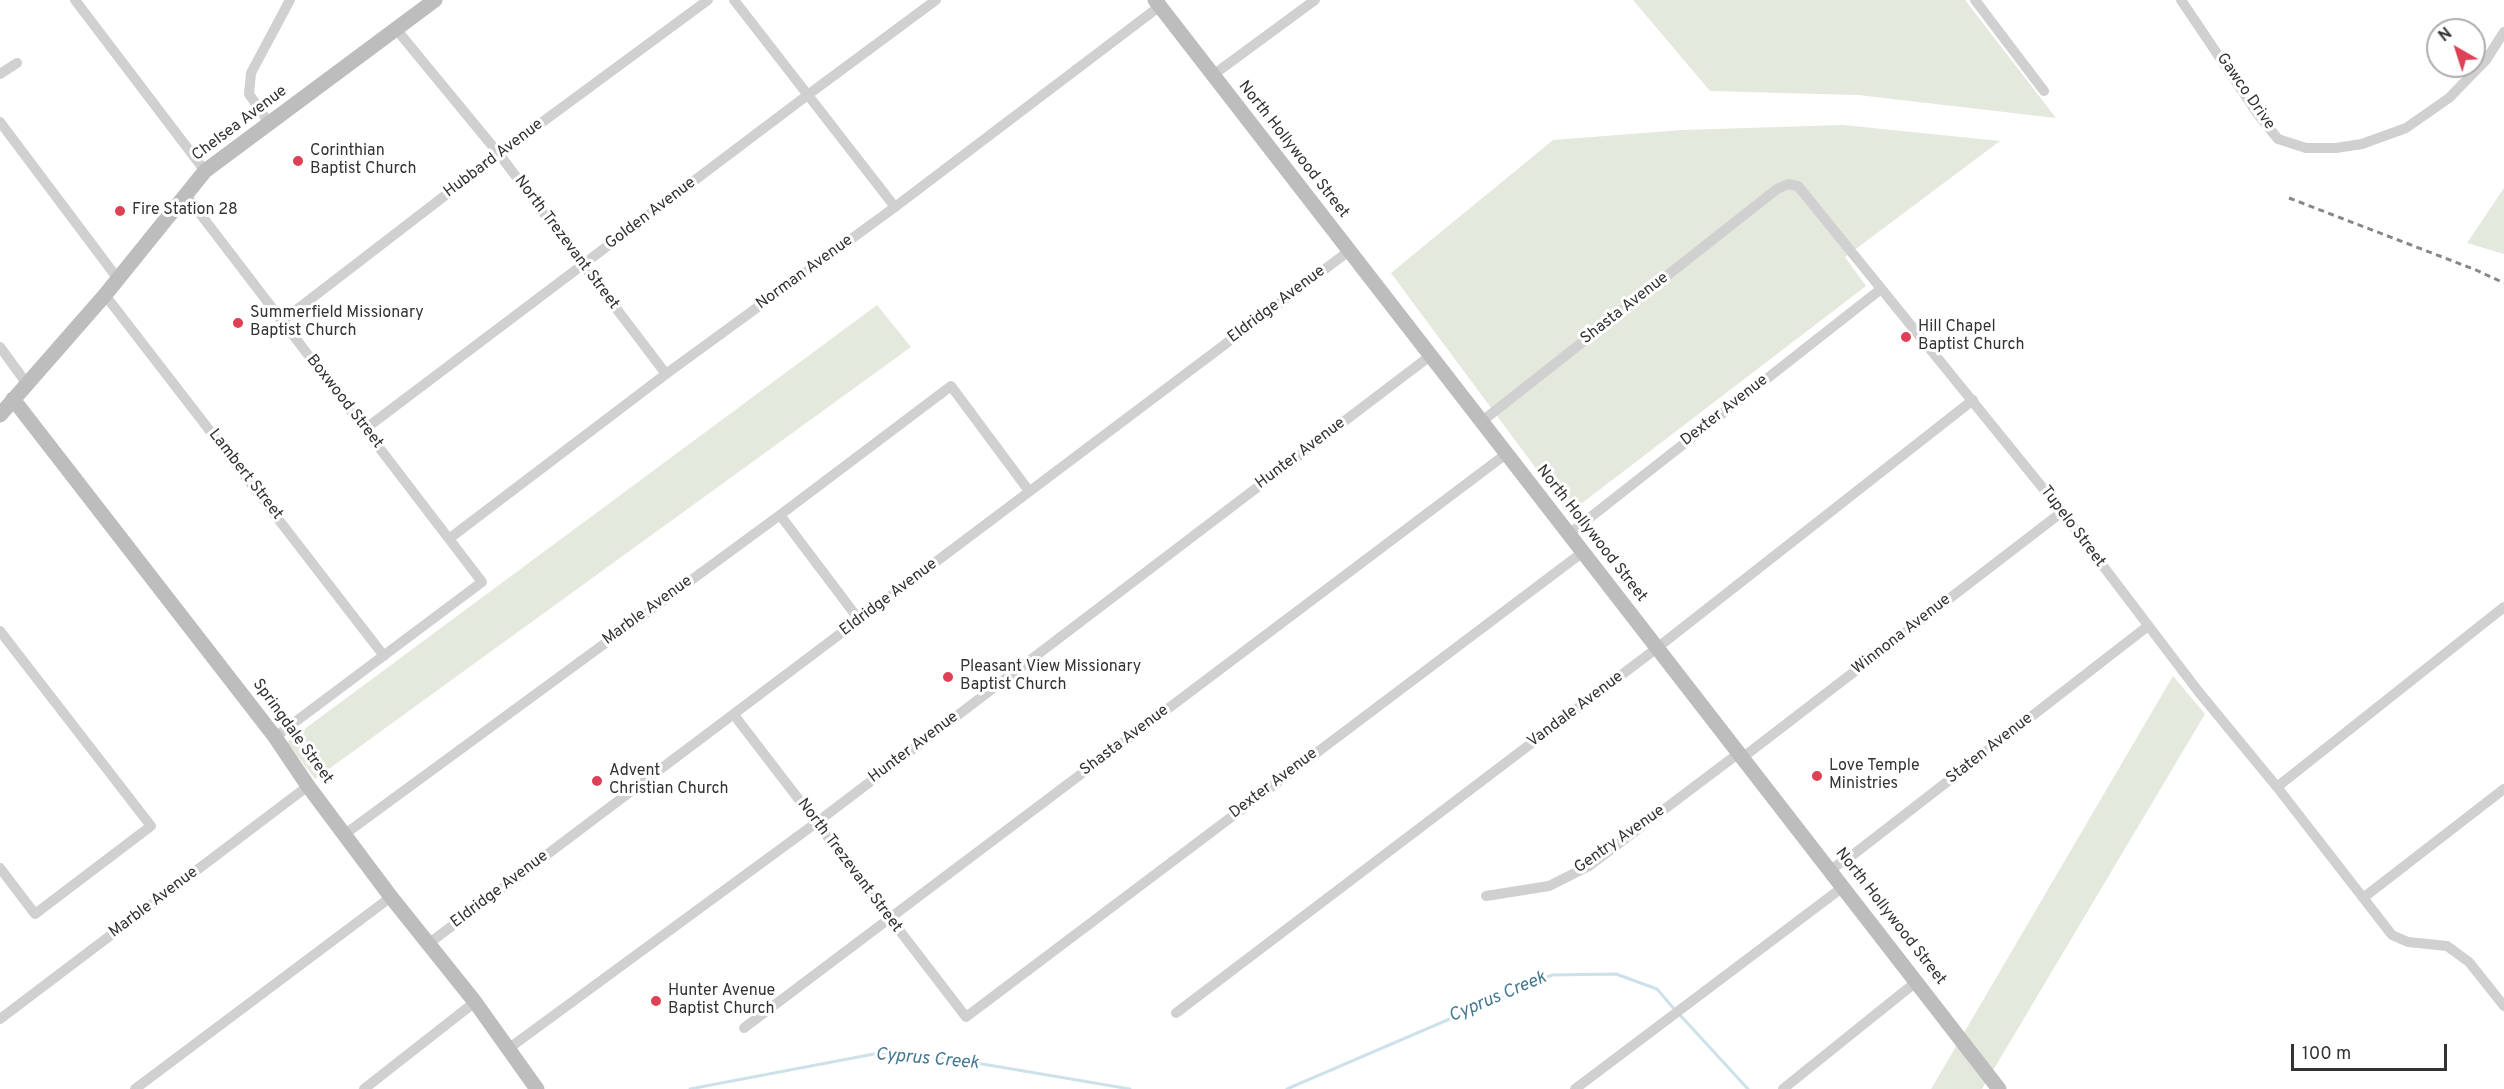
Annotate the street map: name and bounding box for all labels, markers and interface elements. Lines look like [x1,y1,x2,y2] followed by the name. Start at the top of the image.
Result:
[2426,18,2486,78] north arrow
[2435,24,2457,47] text: N
[2212,50,2278,134] street label: Gawco Drive
[1234,78,1352,222] street label: North Hollywood Street
[189,82,291,166] street label: Chelsea Avenue
[441,115,547,203] street label: Hubbard Avenue
[310,142,416,180] place label: Corinthian Baptist Church
[291,154,305,168] marker: Corinthian Baptist Church
[509,172,623,314] street label: North Trezevant Street
[602,174,700,254] street label: Golden Avenue
[132,201,238,221] place label: Fire Station 28
[113,204,127,218] marker: Fire Station 28
[753,231,857,315] street label: Norman Avenue
[1225,262,1329,348] street label: Eldridge Avenue
[1577,269,1673,349] street label: Shasta Avenue
[250,304,424,342] place label: Summerfield Missionary Baptist Church
[231,316,245,330] marker: Summerfield Missionary Baptist Church
[1918,318,2024,356] place label: Hill Chapel Baptist Church
[1899,330,1913,344] marker: Hill Chapel Baptist Church
[301,351,387,453] street label: Boxwood Street
[1678,371,1772,451] street label: Dexter Avenue
[1252,414,1350,494] street label: Hunter Avenue
[204,426,286,524] street label: Lambert Street
[1532,462,1650,606] street label: North Hollywood Street
[2035,483,2109,571] street label: Tupelo Street
[837,555,941,641] street label: Eldridge Avenue
[599,572,697,650] street label: Marble Avenue
[1849,591,1955,679] street label: Winnona Avenue
[960,658,1141,696] place label: Pleasant View Missionary Baptist Church
[1524,668,1628,752] street label: Vandale Avenue
[941,670,955,684] marker: Pleasant View Missionary Baptist Church
[248,676,336,788] street label: Springdale Street
[1077,701,1173,781] street label: Shasta Avenue
[865,708,963,788] street label: Hunter Avenue
[1943,709,2037,789] street label: Staten Avenue
[1226,745,1322,823] street label: Dexter Avenue
[1829,757,1920,795] place label: Love Temple Ministries
[609,762,729,800] place label: Advent Christian Church
[1810,769,1824,783] marker: Love Temple Ministries
[590,774,604,788] marker: Advent Christian Church
[792,795,906,937] street label: North Trezevant Street
[1571,802,1669,878] street label: Gentry Avenue
[1831,845,1949,989] street label: North Hollywood Street
[448,847,552,933] street label: Eldridge Avenue
[106,863,202,943] street label: Marble Avenue
[1446,968,1550,1028] water label: Cyprus Creek
[668,982,775,1020] place label: Hunter Avenue Baptist Church
[649,994,663,1008] marker: Hunter Avenue Baptist Church
[2294,1032,2450,1070] scale bar
[2302,1043,2351,1066] text: 100 m
[874,1045,980,1075] water label: Cyprus Creek

